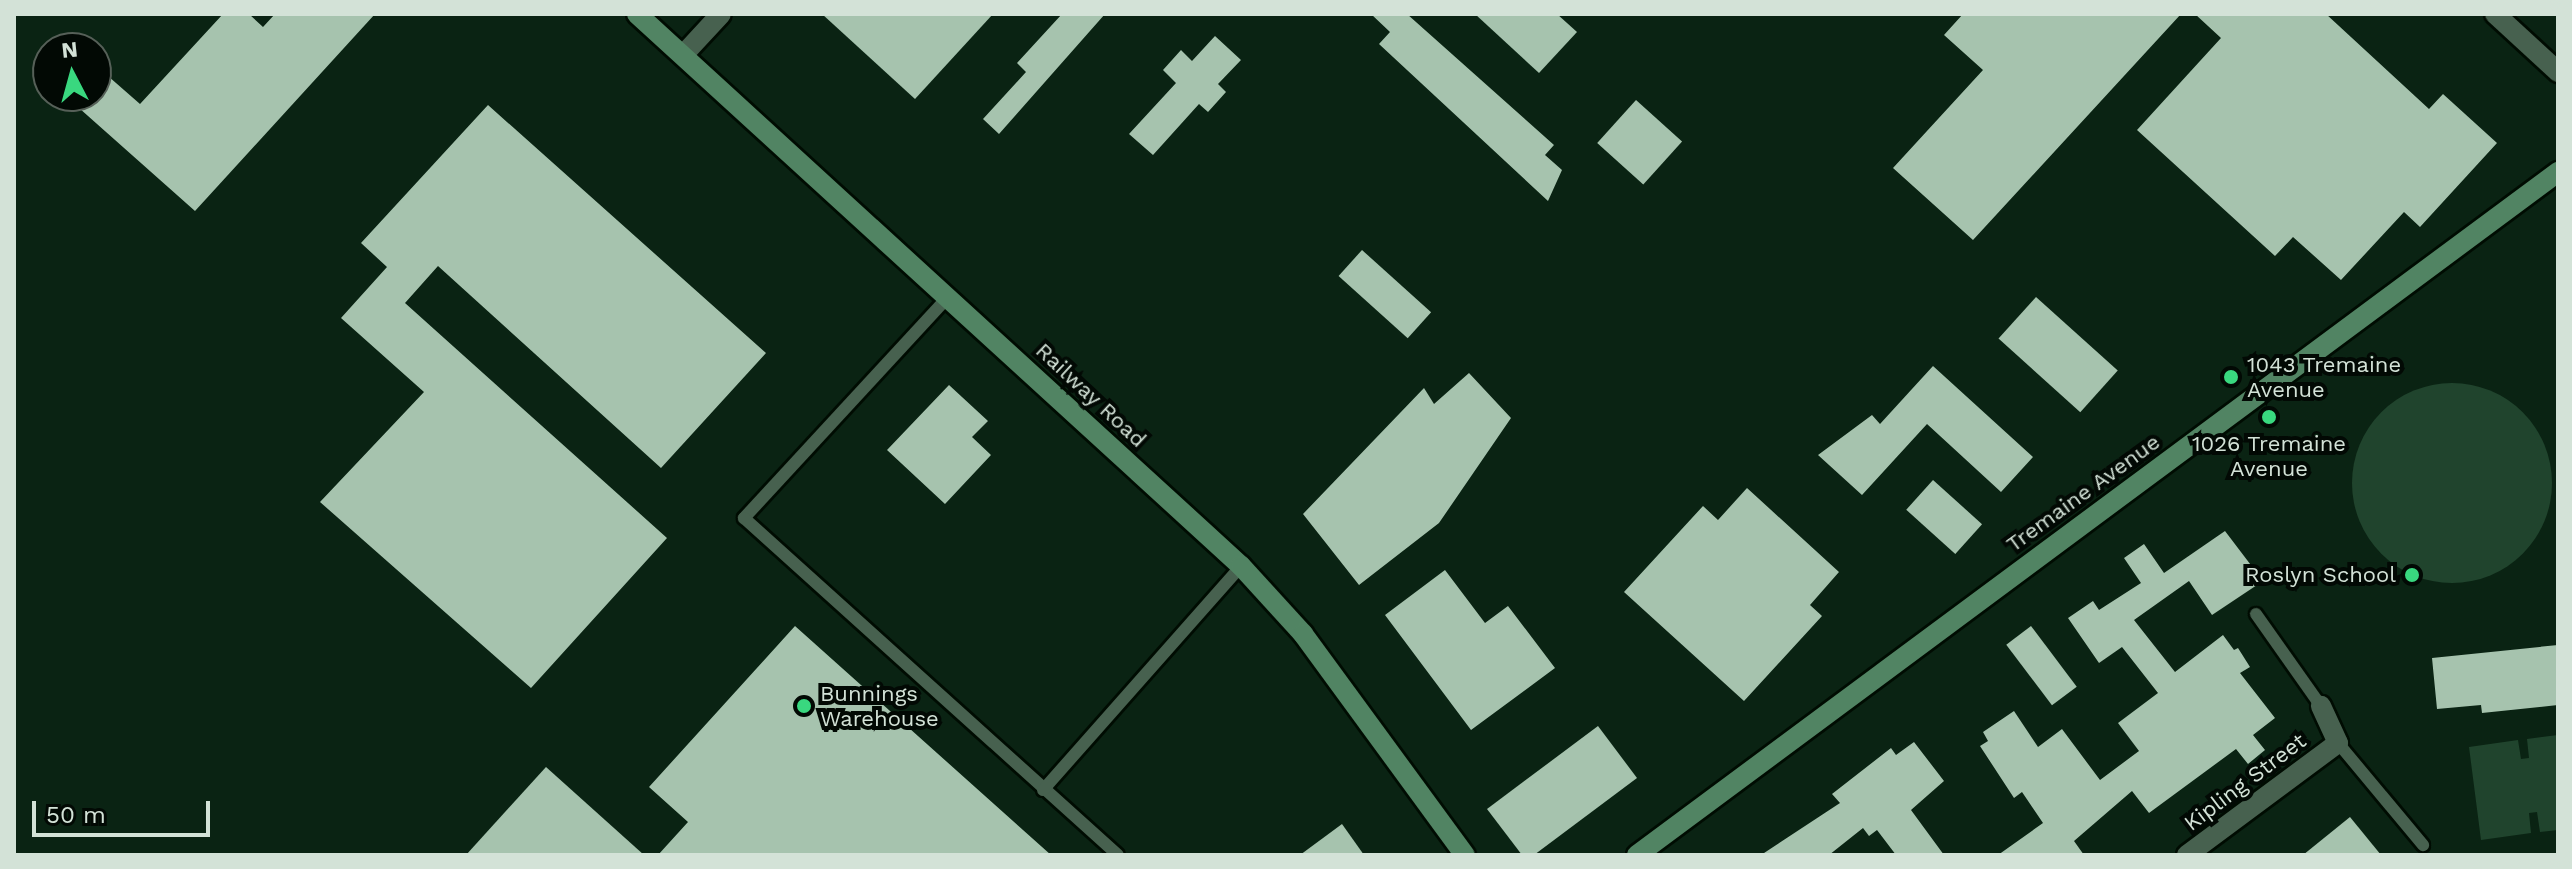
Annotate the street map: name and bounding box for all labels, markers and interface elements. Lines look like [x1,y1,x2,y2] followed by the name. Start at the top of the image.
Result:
[32,32,112,112] north arrow
[60,36,79,63] text: N
[1030,337,1152,453] street label: Railway Road
[2247,351,2402,402] place label: 1043 Tremaine Avenue
[2222,368,2240,386] marker: 1043 Tremaine Avenue
[2260,408,2278,426] marker: 1026 Tremaine Avenue
[2001,428,2165,558] street label: Tremaine Avenue
[2192,430,2346,482] place label: 1026 Tremaine Avenue
[2245,562,2396,588] place label: Roslyn School
[2403,566,2421,584] marker: Roslyn School
[820,680,939,732] place label: Bunnings Warehouse
[795,697,813,715] marker: Bunnings Warehouse
[2179,728,2311,836] street label: Kipling Street
[36,785,214,835] scale bar
[46,801,106,829] text: 50 m

